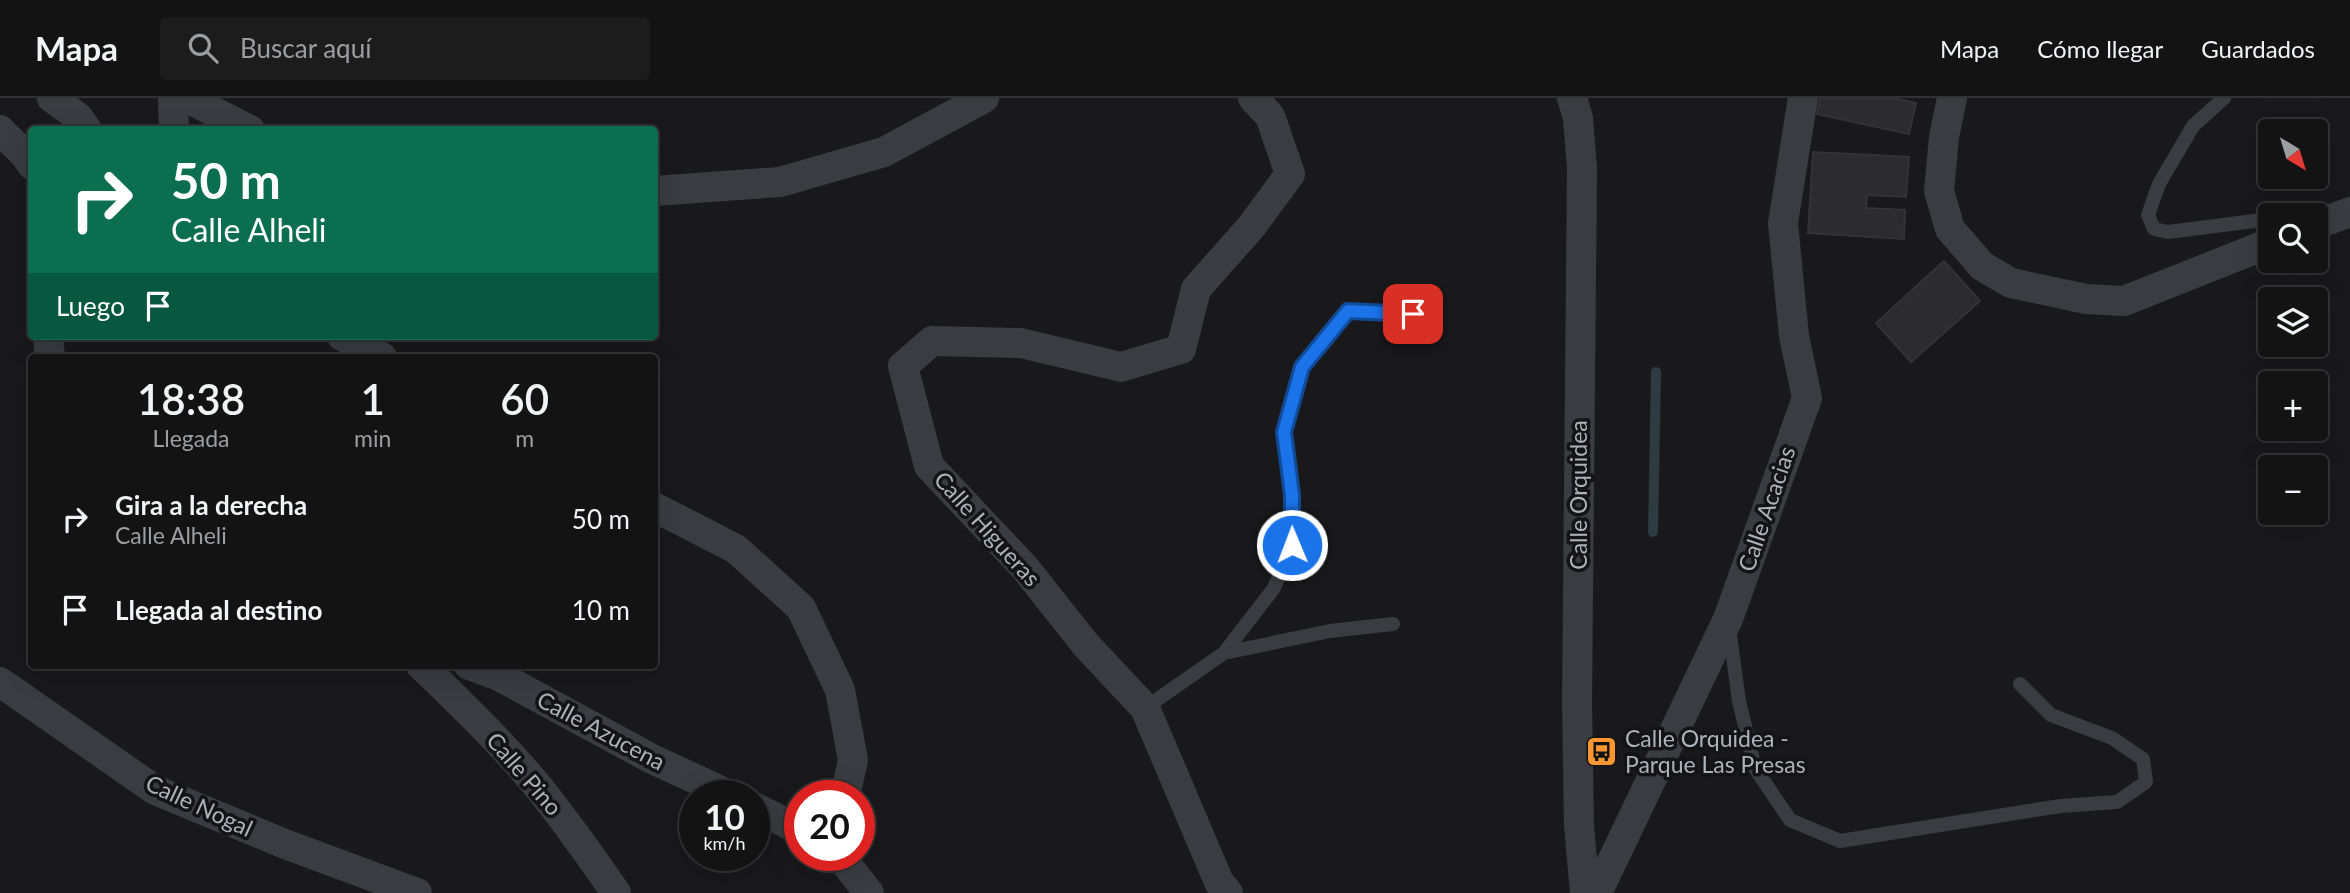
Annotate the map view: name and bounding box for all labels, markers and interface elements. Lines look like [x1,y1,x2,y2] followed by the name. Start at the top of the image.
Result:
[160,17,650,80] search box
[35,28,118,68] text: Mapa
[184,29,222,67] icon: search
[240,32,371,64] text: Buscar aquí
[1940,34,1999,63] text: Mapa
[2037,34,2163,63] text: Cómo llegar
[2201,34,2315,63] text: Guardados
[2258,119,2328,189] north arrow
[2258,119,2328,525] map controls
[171,151,281,209] text: 50 m
[56,154,147,245] icon: right
[2258,203,2328,273] button: search
[171,210,327,249] text: Calle Alheli
[1383,284,1443,344] pin
[139,287,177,325] icon: arrive
[2258,287,2328,357] button: layers
[56,290,125,322] text: Luego
[1394,295,1432,333] icon: arrive
[2258,371,2328,441] button: +
[137,374,245,424] text: 18:38
[361,374,385,424] text: 1
[500,374,549,424] text: 60
[1564,420,1592,570] street label: Calle Orquidea
[152,424,230,452] text: Llegada
[354,424,391,452] text: min
[515,424,534,452] text: m
[1732,442,1801,575] street label: Calle Acacias
[2258,455,2328,525] button: −
[929,465,1047,592] street label: Calle Higueras
[115,489,307,521] text: Gira a la derecha
[56,500,94,538] icon: right
[572,503,630,535] text: 50 m
[1255,508,1329,582] position arrow
[115,521,227,549] text: Calle Alheli
[56,591,94,629] icon: arrive
[115,594,322,626] text: Llegada al destino
[572,594,630,626] text: 10 m
[533,685,670,776] street label: Calle Azucena
[1625,724,1806,778] place label: Calle Orquidea - Parque Las Presas
[481,726,568,821] street label: Calle Pino
[1585,735,1619,769] bus stop icon: Calle Orquidea - Parque Las Presas
[142,768,257,842] street label: Calle Nogal
[784,780,875,871] speed limit sign: 20
[704,795,745,837] text: 10
[703,832,746,854] text: km/h

